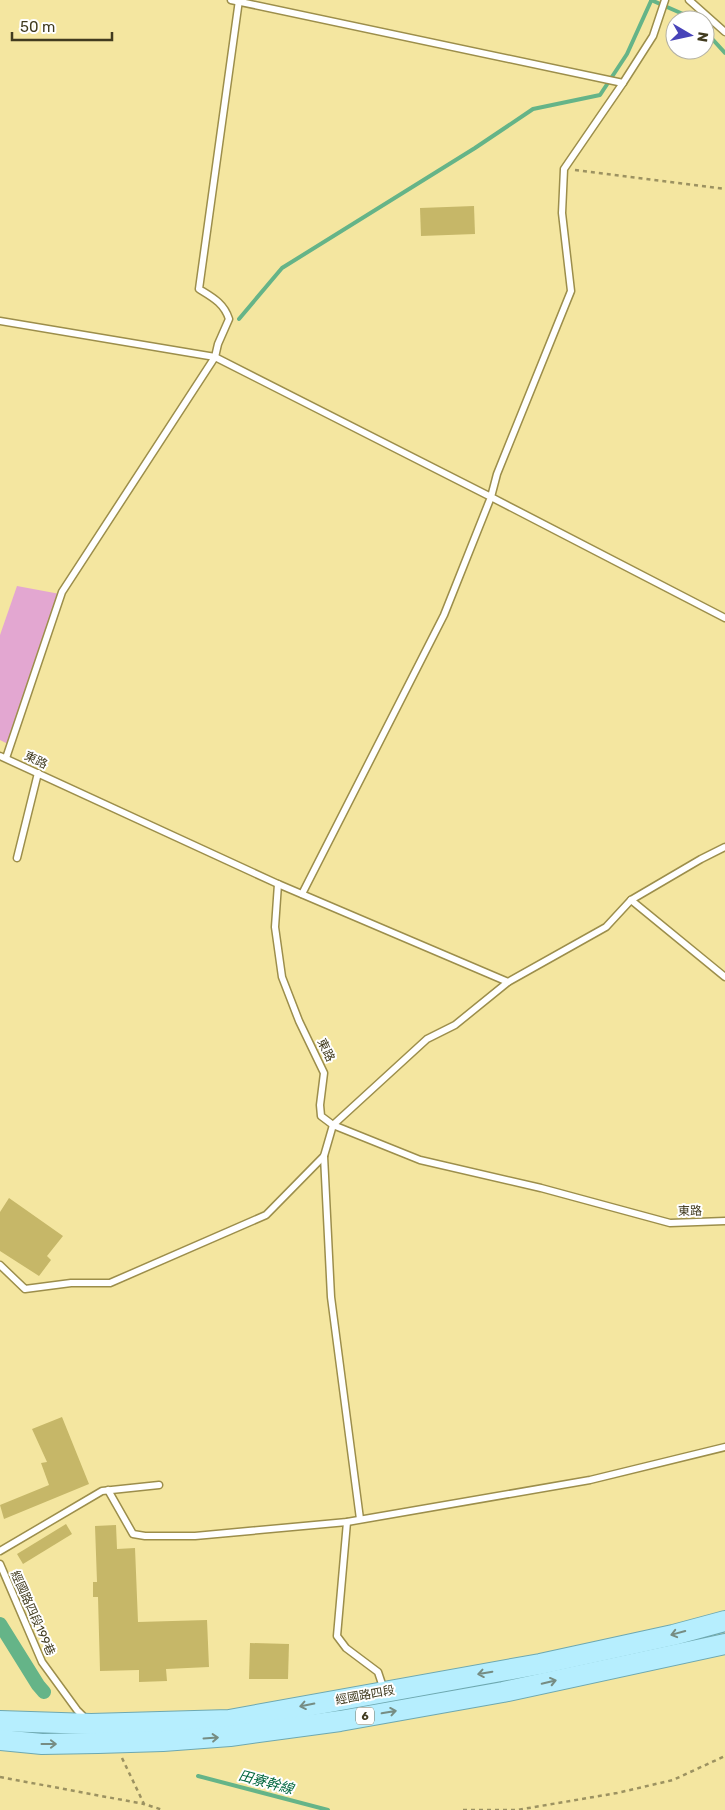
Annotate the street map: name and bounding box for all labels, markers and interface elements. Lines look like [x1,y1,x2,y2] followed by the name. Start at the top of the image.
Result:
[12,10,112,42] scale bar
[665,10,715,60] north arrow
[20,18,55,36] text: 50 m
[693,31,712,43] text: N
[22,749,50,771] street label: 東路
[314,1036,338,1064] street label: 東路
[678,1204,702,1218] street label: 東路
[8,1568,58,1658] street label: 經國路四段199巷
[670,1629,686,1639] one-way arrow
[477,1669,493,1679] one-way arrow
[540,1677,556,1686] one-way arrow
[334,1683,396,1707] street label: 經國路四段
[300,1701,316,1711] one-way arrow
[381,1707,397,1717] one-way arrow
[356,1708,374,1724] road number: 6
[203,1733,219,1742] one-way arrow
[40,1739,56,1749] one-way arrow
[237,1767,297,1798] water label: 田寮幹線

